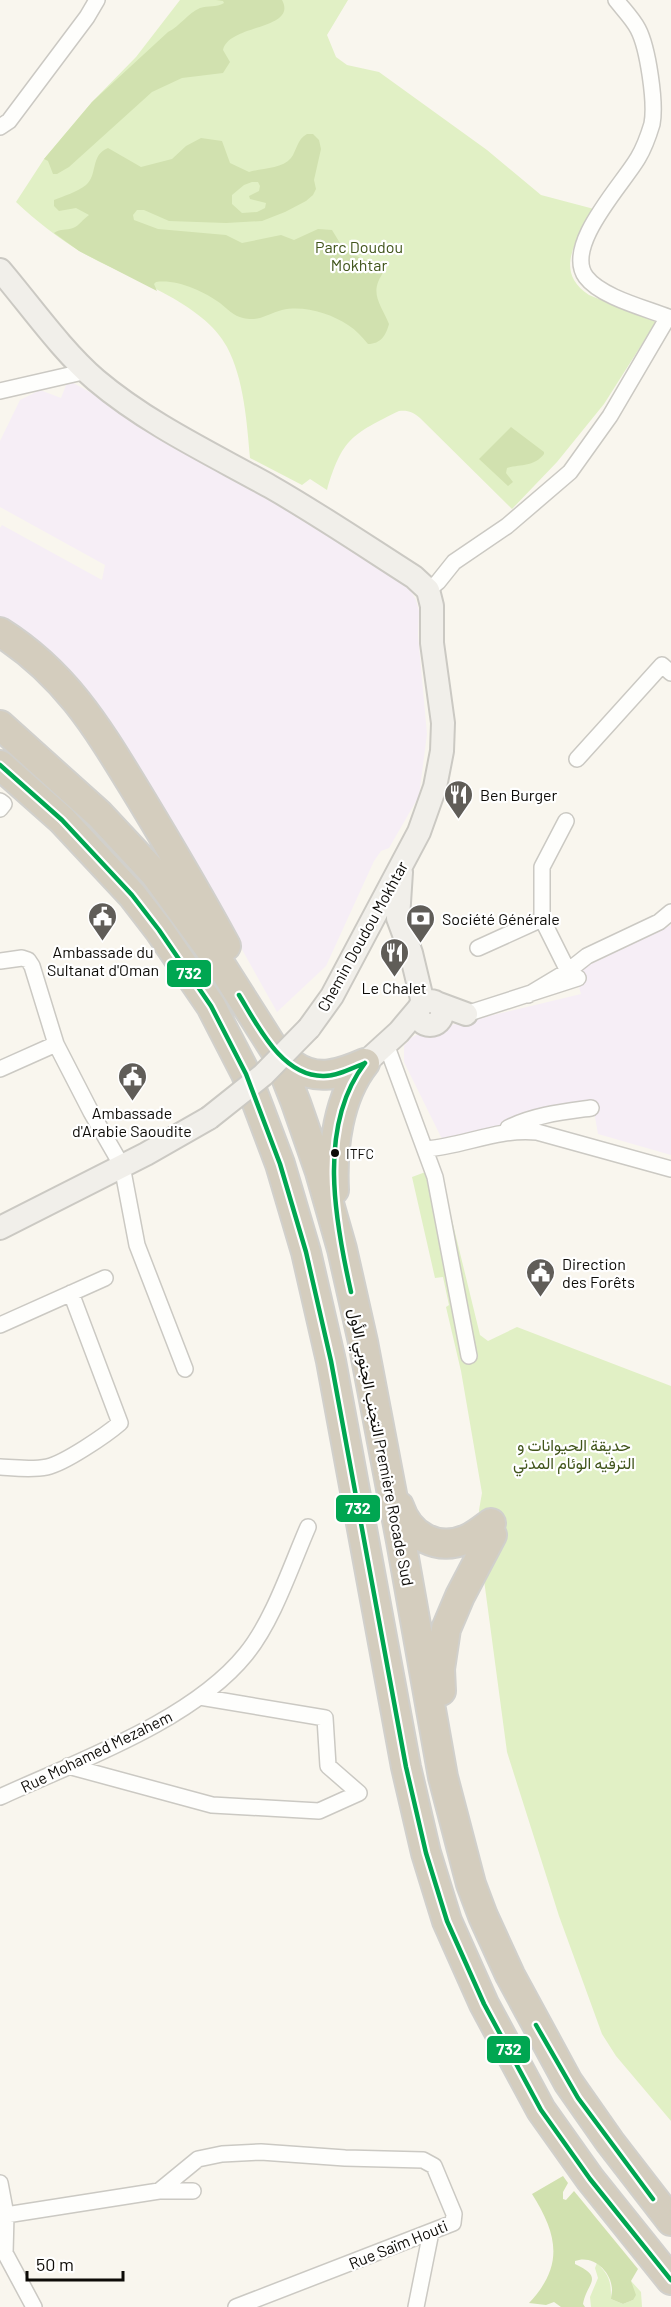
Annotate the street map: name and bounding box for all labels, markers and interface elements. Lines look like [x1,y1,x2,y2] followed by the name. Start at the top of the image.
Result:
[315,237,403,274] park label: Parc Doudou Mokhtar
[443,778,475,820] restaurant icon: Ben Burger
[480,785,557,804] place label: Ben Burger
[313,857,411,1014] street label: Chemin Doudou Mokhtar
[87,900,119,942] public building icon: Ambassade du Sultanat d'Oman
[405,902,437,944] bank icon: Société Générale
[442,909,560,928] place label: Société Générale
[378,936,410,978] restaurant icon: Le Chalet
[47,942,159,979] place label: Ambassade du Sultanat d'Oman
[166,959,212,988] line badge: 732
[176,963,202,982] text: 732
[361,978,427,997] place label: Le Chalet
[116,1060,148,1102] public building icon: Ambassade d'Arabie Saoudite
[72,1103,192,1140] place label: Ambassade d'Arabie Saoudite
[346,1145,374,1162] place label: ITFC
[329,1147,341,1159] marker: ITFC
[562,1254,635,1291] place label: Direction des Forêts
[525,1256,557,1298] public building icon: Direction des Forêts
[341,1307,418,1588] street label: التجنب الجنوبي الأول Première Rocade Sud
[513,1435,635,1477] park label: حديقة الحيوانات و الترفيه الوئام المدني
[335,1494,381,1523] line badge: 732
[345,1498,371,1517] text: 732
[17,1706,175,1796] street label: Rue Mohamed Mezahem
[486,2035,531,2064] line badge: 732
[496,2039,522,2058] text: 732
[346,2216,450,2272] street label: Rue Saïm Houti
[27,2244,123,2282] scale bar
[36,2253,74,2275] text: 50 m

